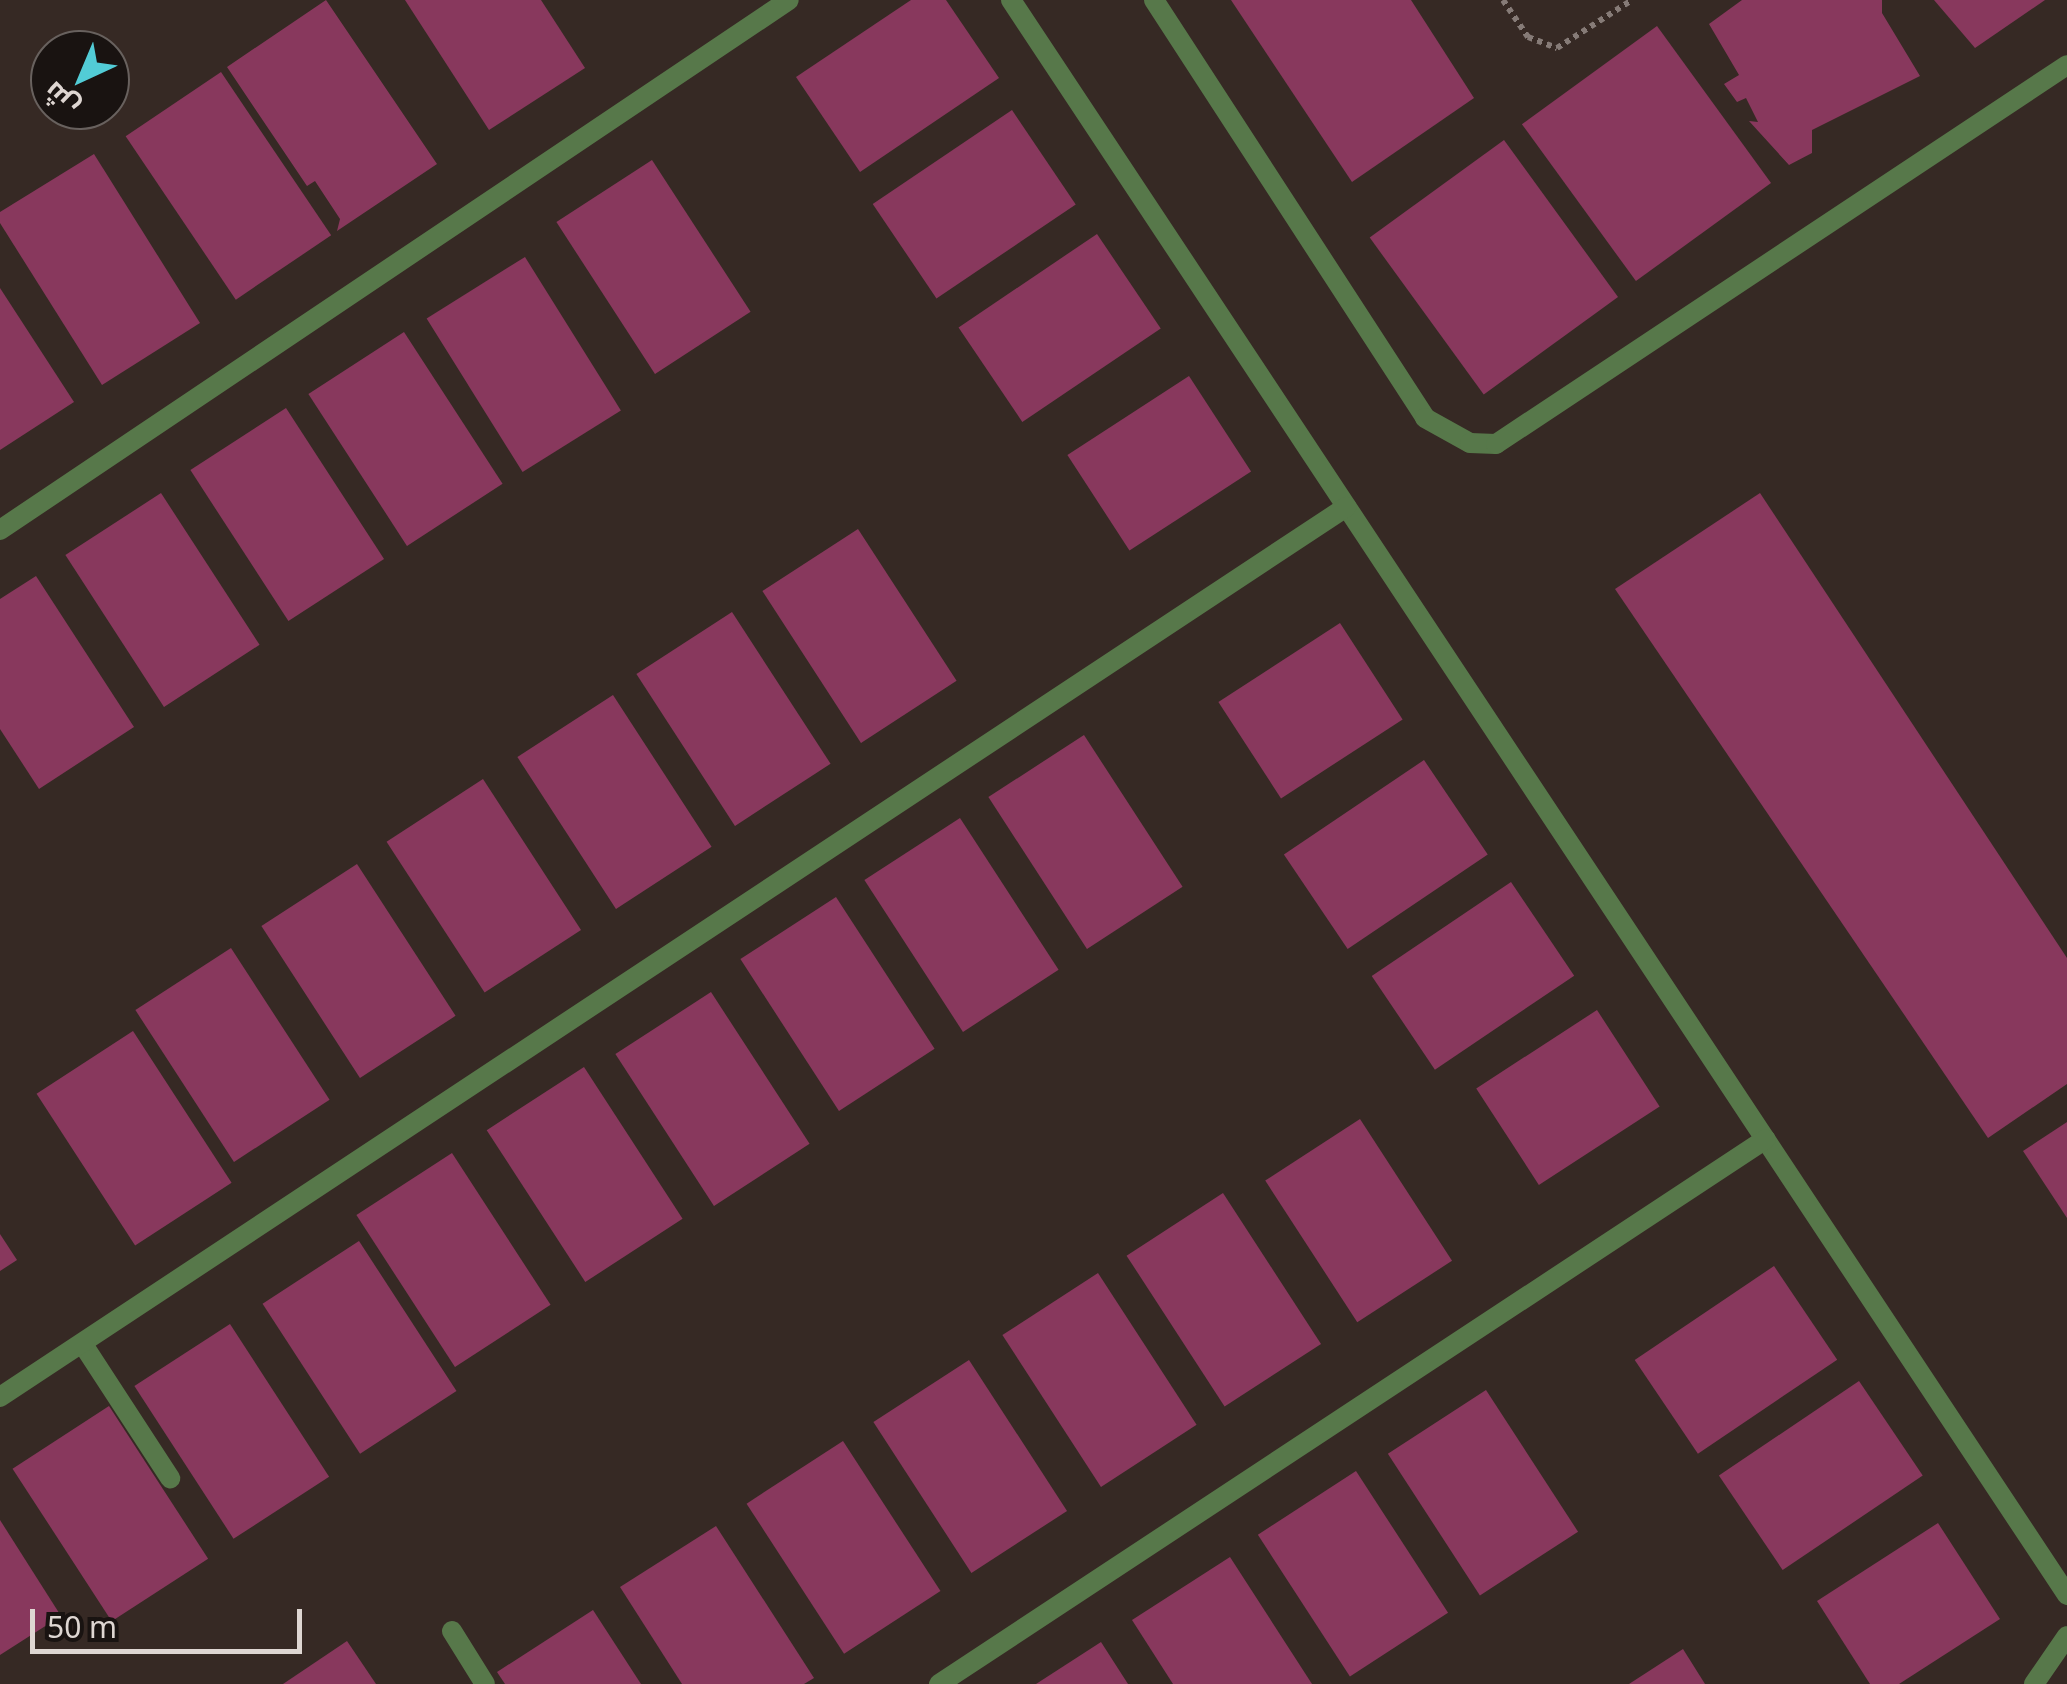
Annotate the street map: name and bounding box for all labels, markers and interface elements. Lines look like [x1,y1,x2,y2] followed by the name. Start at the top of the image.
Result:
[30,30,130,130] north arrow
[34,74,87,126] text: ش
[35,1589,308,1651] scale bar
[47,1606,117,1647] text: 50 m

